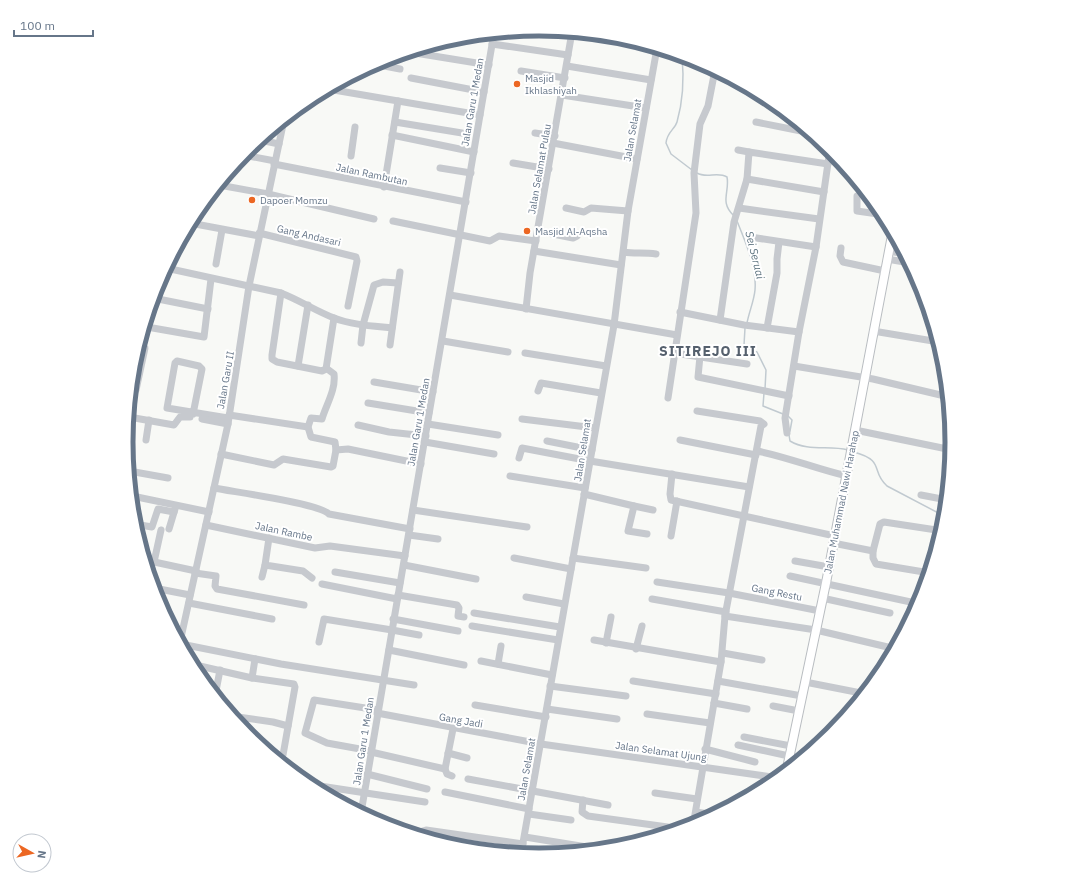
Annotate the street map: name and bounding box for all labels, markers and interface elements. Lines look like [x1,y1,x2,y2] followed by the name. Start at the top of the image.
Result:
[14,12,93,38] scale bar
[20,18,55,33] text: 100 m
[458,57,487,147] street label: Jalan Garu 1 Medan
[525,72,577,97] place label: Masjid Ikhlashiyah
[512,79,522,89] marker: Masjid Ikhlashiyah
[621,97,644,162] street label: Jalan Selamat
[525,123,554,215] street label: Jalan Selamat Pulau
[335,161,409,188] street label: Jalan Rambutan
[260,194,328,207] place label: Dapoer Momzu
[247,195,257,205] marker: Dapoer Momzu
[276,222,342,249] street label: Gang Andasari
[535,225,608,238] place label: Masjid Al-Aqsha
[522,226,532,236] marker: Masjid Al-Aqsha
[742,230,768,281] water label: Sei Seruai
[659,342,757,360] district label: SITIREJO III
[214,350,237,410] street label: Jalan Garu II
[404,377,433,467] street label: Jalan Garu 1 Medan
[571,417,594,482] street label: Jalan Selamat
[821,429,862,575] street label: Jalan Muhammad Nawi Harahap
[254,519,314,544] street label: Jalan Rambe
[750,581,803,604] street label: Gang Restu
[350,696,377,786] street label: Jalan Garu 1 Medan
[438,710,484,731] street label: Gang Jadi
[515,736,538,801] street label: Jalan Selamat
[615,739,708,764] street label: Jalan Selamat Ujung
[12,833,52,873] north arrow
[34,849,49,859] text: N

